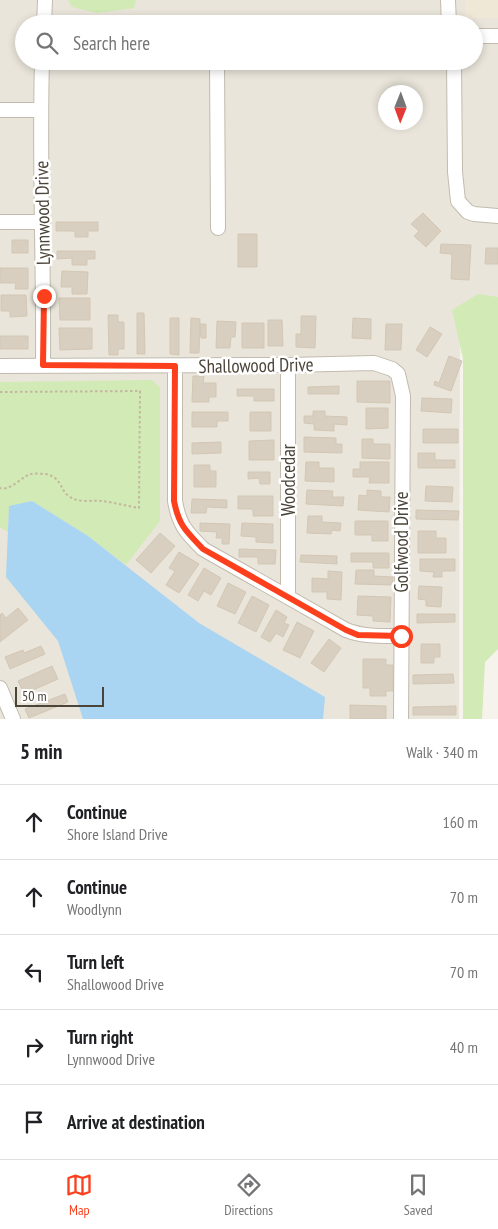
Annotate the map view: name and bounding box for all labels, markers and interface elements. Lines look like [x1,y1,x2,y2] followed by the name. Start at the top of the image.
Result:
[15,15,483,70] search box
[33,29,61,57] icon: search
[73,31,150,55] text: Search here
[378,85,423,130] north arrow
[29,160,55,265] street label: Lynnwood Drive
[33,285,56,308] route end
[198,352,314,378] street label: Shallowood Drive
[276,443,300,516] street label: Woodcedar
[389,491,413,593] street label: Golfwood Drive
[390,625,413,648] route start
[15,684,104,707] scale bar
[22,687,47,705] text: 50 m
[20,738,62,765] text: 5 min
[406,742,478,762] text: Walk · 340 m
[67,800,127,824] text: Continue
[20,808,48,836] icon: ahead
[443,812,478,832] text: 160 m
[67,824,168,844] text: Shore Island Drive
[67,875,127,899] text: Continue
[20,883,48,911] icon: ahead
[450,887,478,907] text: 70 m
[67,899,122,919] text: Woodlynn
[67,950,124,974] text: Turn left
[20,958,48,986] icon: left
[450,962,478,982] text: 70 m
[67,974,164,994] text: Shallowood Drive
[67,1025,133,1049] text: Turn right
[20,1033,48,1061] icon: right
[450,1037,478,1057] text: 40 m
[67,1049,155,1069] text: Lynnwood Drive
[20,1108,48,1136] icon: arrive
[67,1110,205,1134] text: Arrive at destination
[65,1171,93,1219] tab: Map
[224,1171,273,1219] tab: Directions
[404,1171,433,1219] tab: Saved

